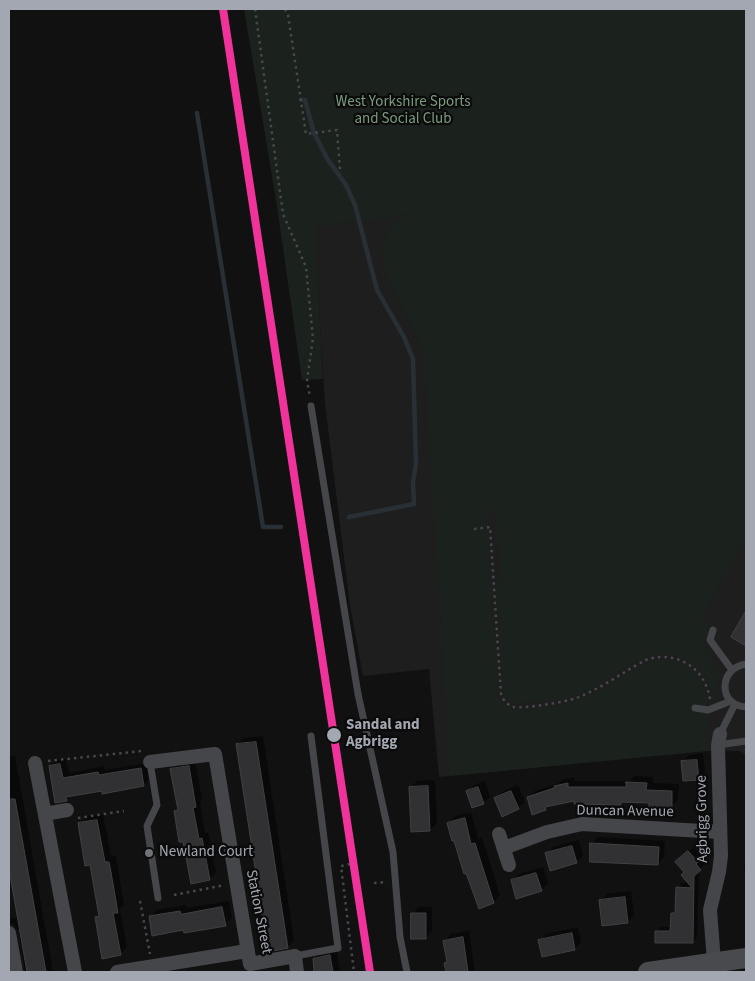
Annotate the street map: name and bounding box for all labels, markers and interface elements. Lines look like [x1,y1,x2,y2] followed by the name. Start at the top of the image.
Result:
[335,94,471,129] park label: West Yorkshire Sports and Social Club
[346,717,420,752] place label: Sandal and Agbrigg
[325,726,343,744] marker: Sandal and Agbrigg
[693,775,713,863] street label: Agbrigg Grove
[576,802,674,822] street label: Duncan Avenue
[159,844,253,862] place label: Newland Court
[143,847,155,859] marker: Newland Court
[241,868,275,956] street label: Station Street

